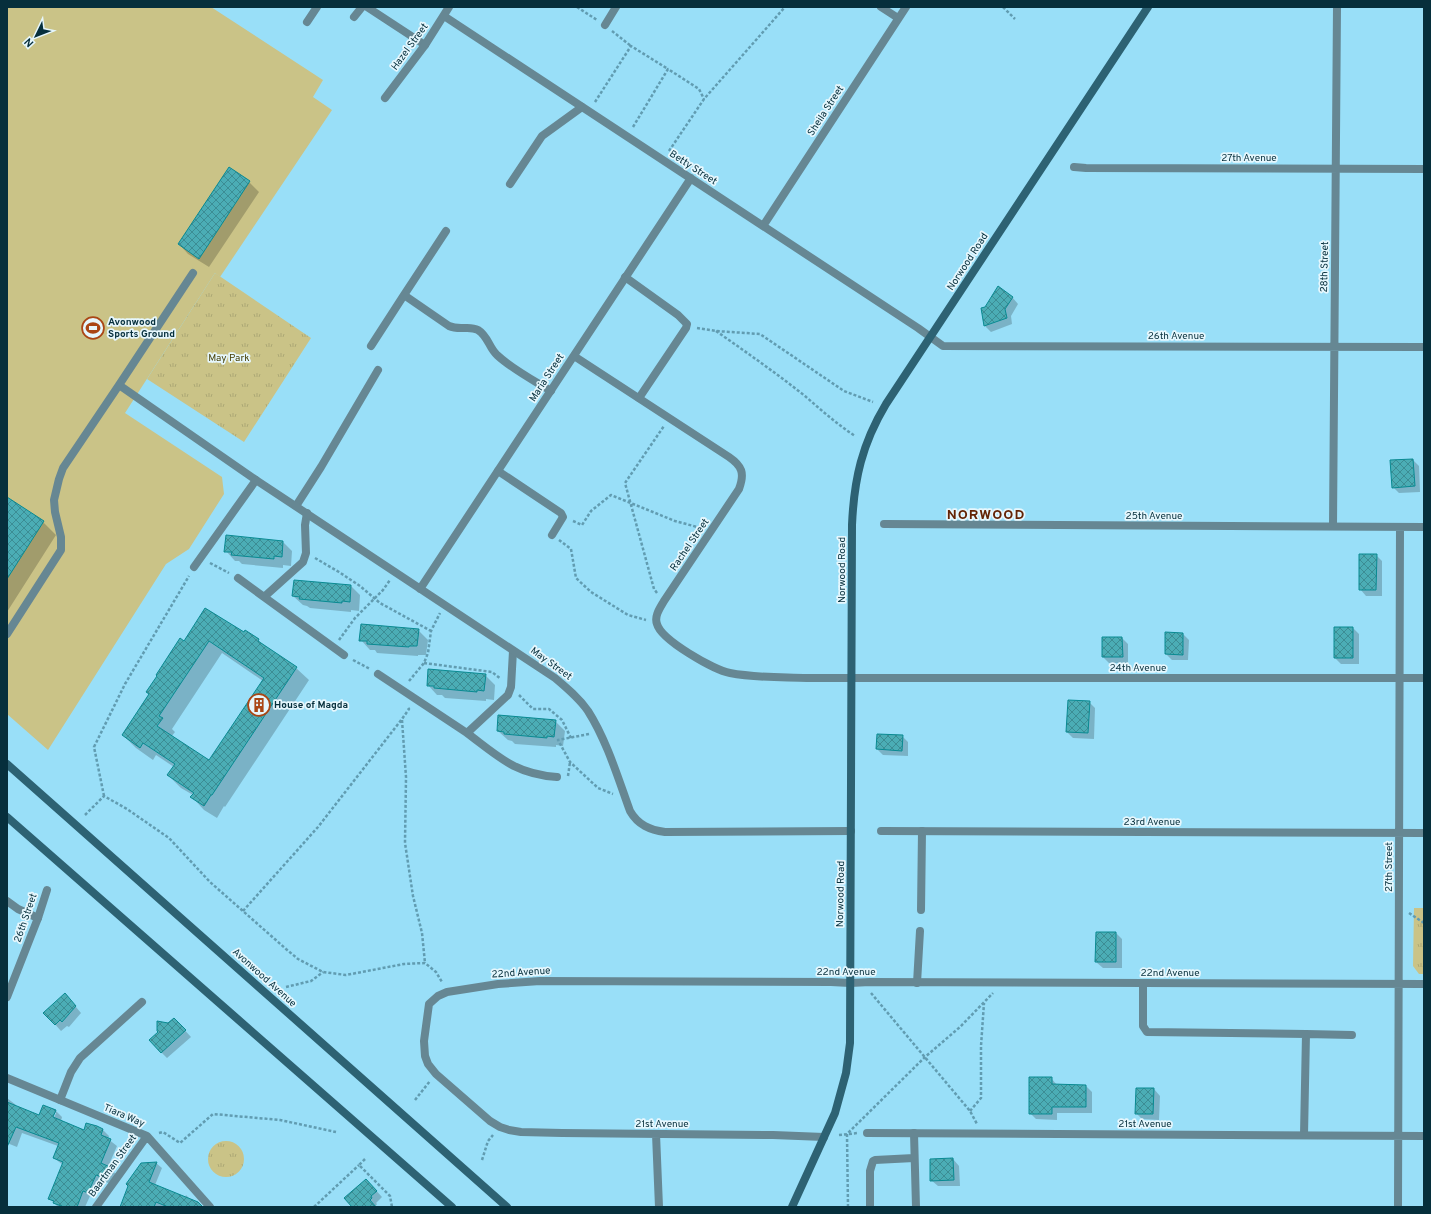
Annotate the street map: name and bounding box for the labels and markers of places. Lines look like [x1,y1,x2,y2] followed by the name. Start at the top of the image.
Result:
[80,315,106,341] sports icon: Avonwood Sports Ground
[108,316,175,341] place label: Avonwood Sports Ground
[246,692,272,718] building icon: House of Magda
[274,699,348,712] place label: House of Magda

